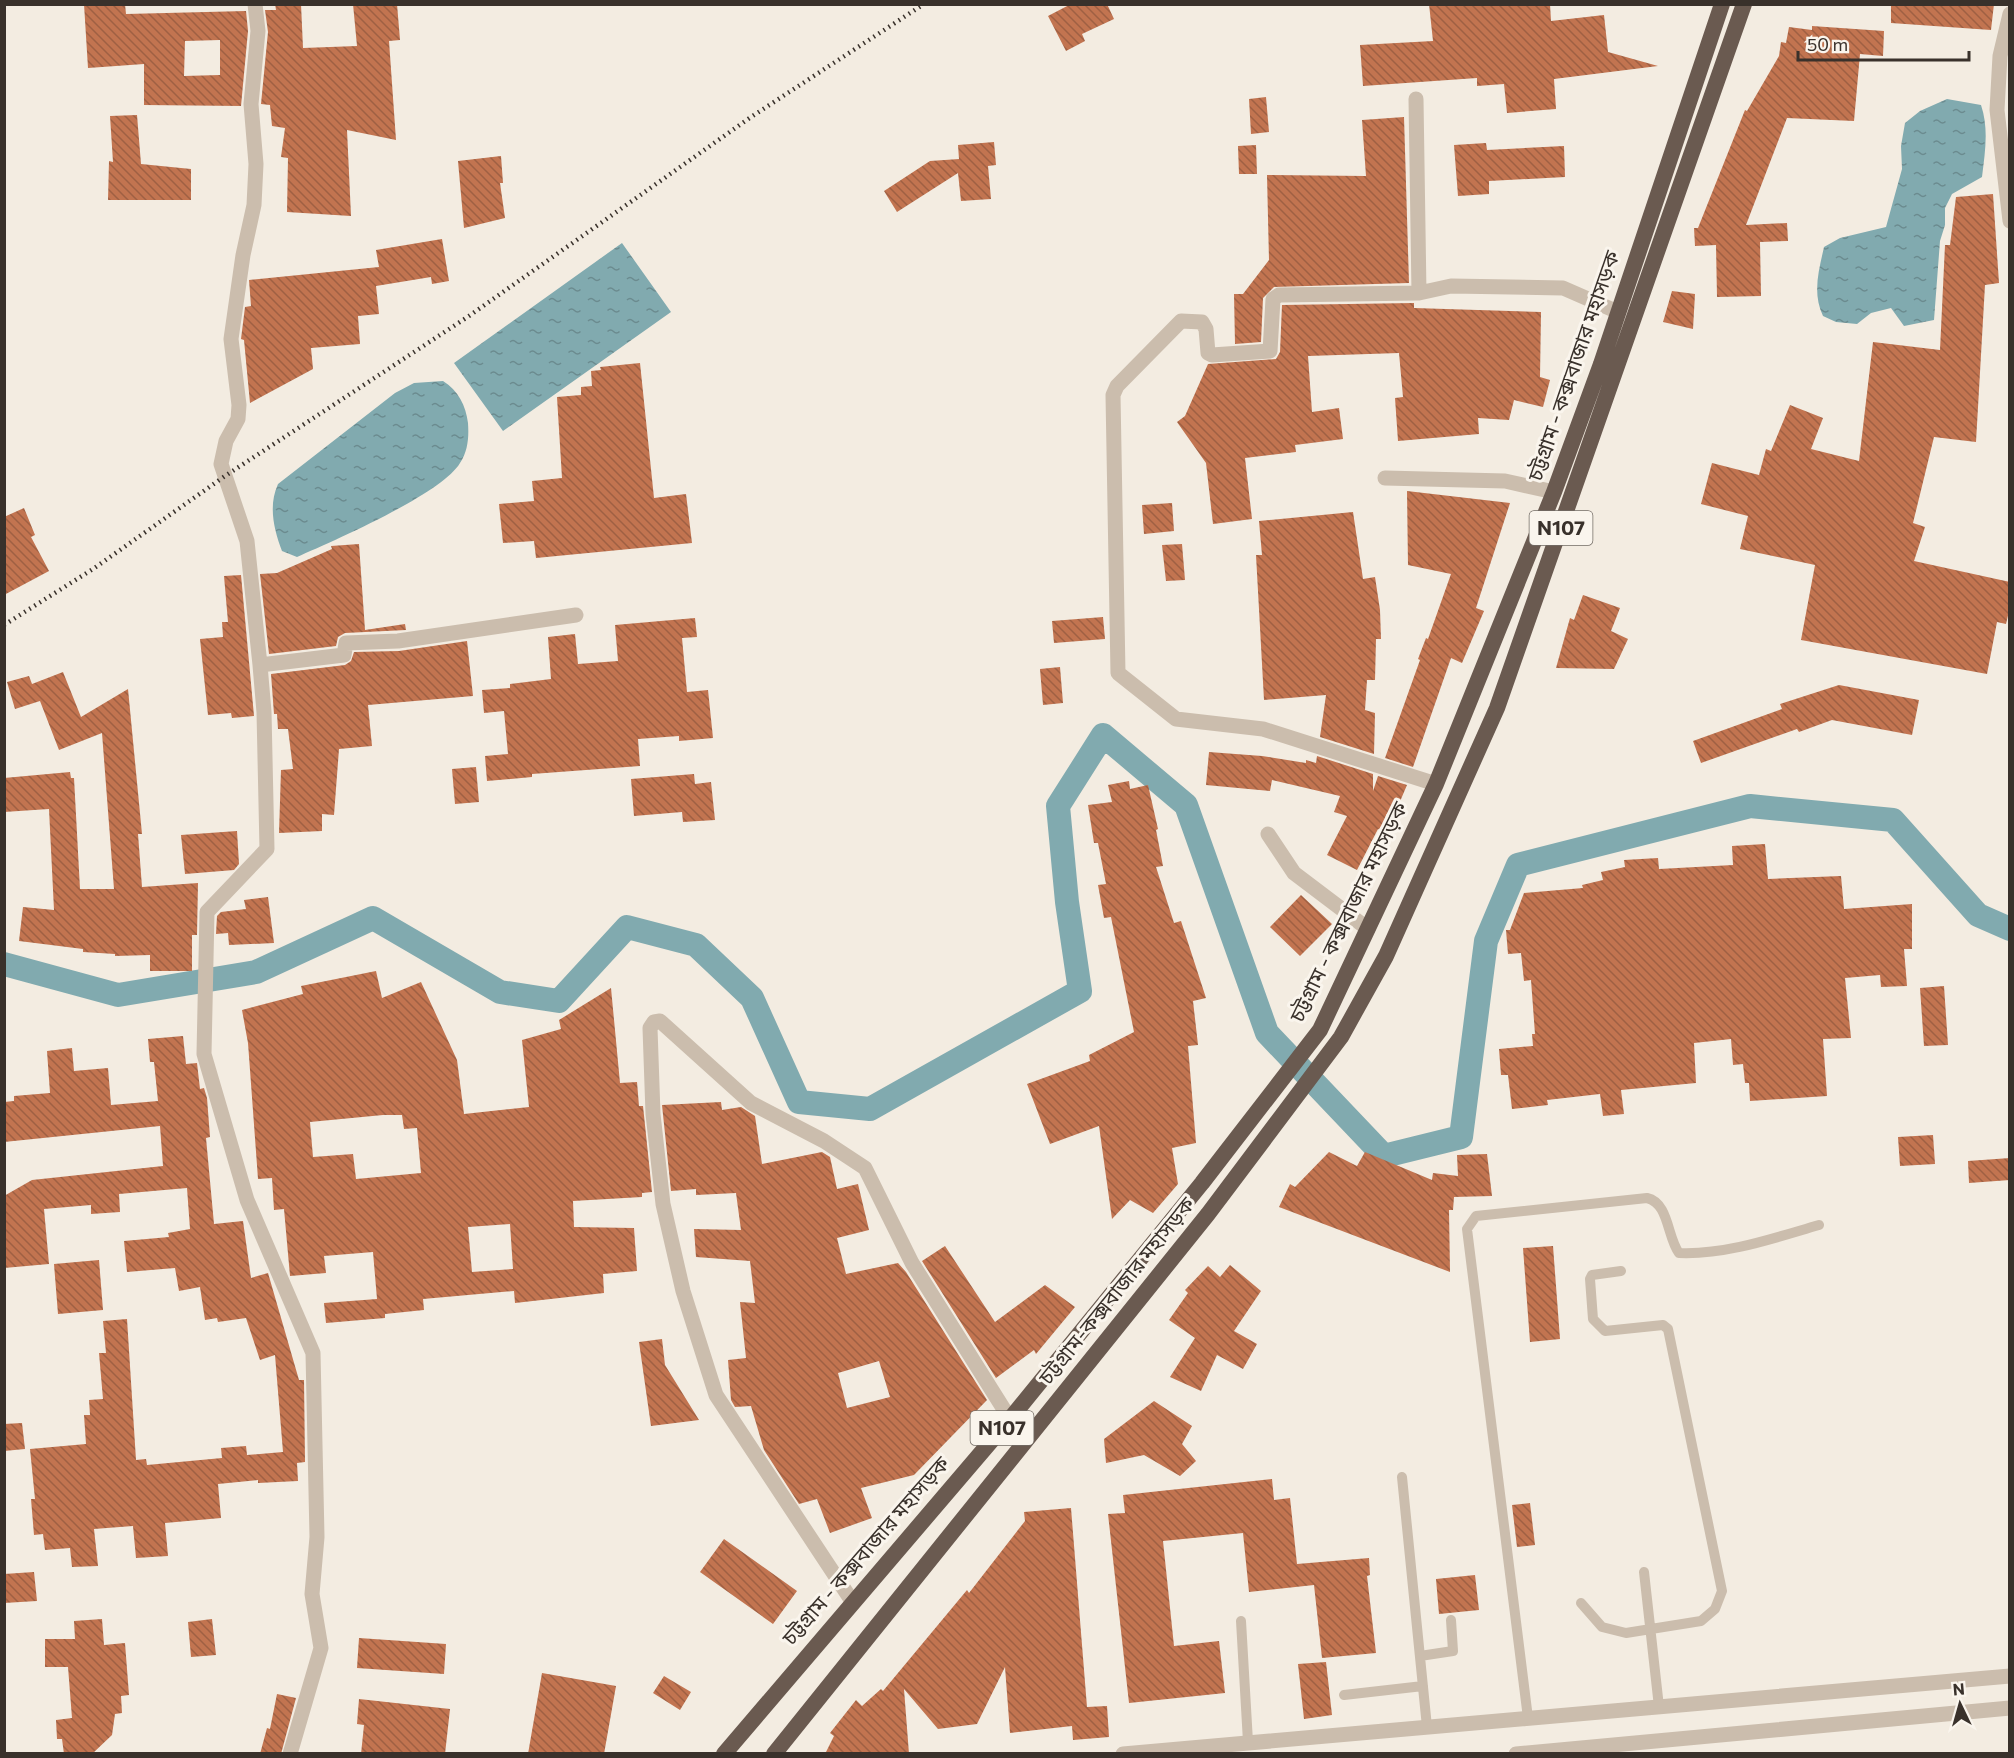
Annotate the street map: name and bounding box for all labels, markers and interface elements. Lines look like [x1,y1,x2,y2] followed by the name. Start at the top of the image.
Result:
[1798,24,1969,62] scale bar
[1807,33,1848,55] text: 50 m
[1521,246,1624,485] street label: চট্টগ্রাম - কক্সবাজার মহাসড়ক
[1530,511,1592,545] road number: N107
[1283,796,1412,1026] street label: চট্টগ্রাম - কক্সবাজার মহাসড়ক
[1032,1191,1200,1389] street label: চট্টগ্রাম-কক্সবাজার মহাসড়ক
[970,1411,1034,1445] road number: N107
[775,1450,954,1650] street label: চট্টগ্রাম - কক্সবাজার মহাসড়ক
[1930,1674,1990,1734] north arrow
[1952,1679,1965,1699] text: N

